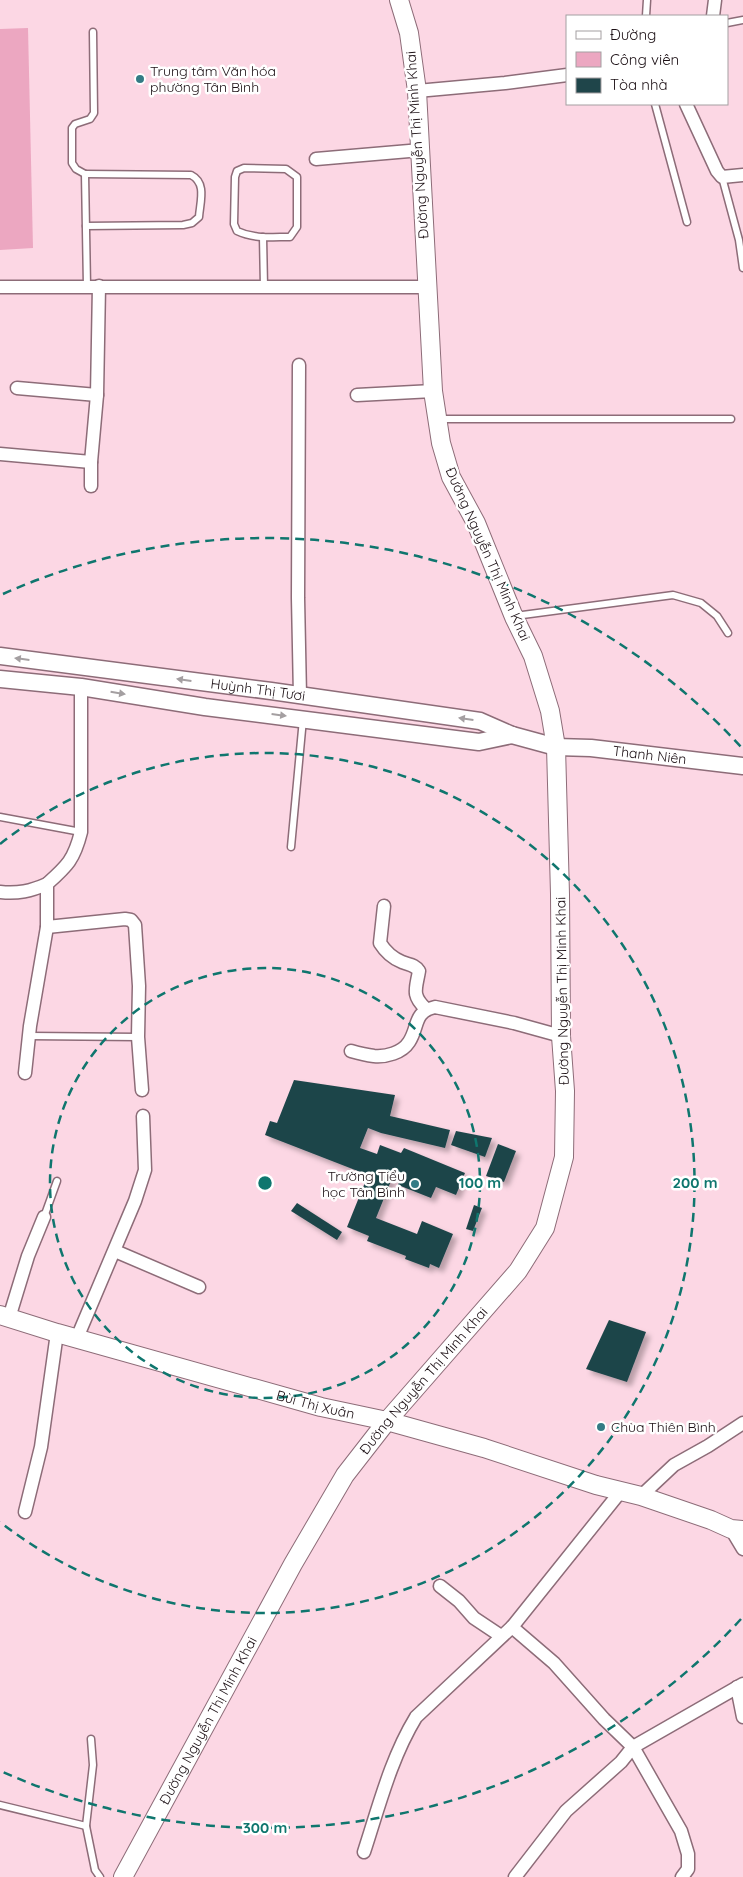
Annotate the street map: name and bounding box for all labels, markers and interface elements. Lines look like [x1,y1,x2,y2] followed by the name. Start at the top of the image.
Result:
[566,15,728,105] legend
[610,25,656,44] text: Đường
[610,50,679,69] text: Công viên
[401,51,433,239] street label: Đường Nguyễn Thị Minh Khai
[150,62,276,96] place label: Trung tâm Văn hóa phường Tân Bình
[134,73,146,85] marker: Trung tâm Văn hóa phường Tân Bình
[610,75,668,94] text: Tòa nhà
[442,464,534,644] street label: Đường Nguyễn Thị Minh Khai
[14,655,30,663] one-way arrow
[209,674,306,705] street label: Huỳnh Thị Tươi
[175,676,191,684] one-way arrow
[110,689,126,697] one-way arrow
[271,711,287,719] one-way arrow
[458,715,474,723] one-way arrow
[612,742,687,768] street label: Thanh Niên
[551,897,573,1085] street label: Đường Nguyễn Thị Minh Khai
[322,1167,405,1201] place label: Trường Tiểu học Tân Bình
[459,1173,501,1192] text: 100 m
[673,1173,718,1192] text: 200 m
[256,1174,274,1192] centre of rings
[409,1178,421,1190] marker: Trường Tiểu học Tân Bình
[355,1303,491,1458] street label: Đường Nguyễn Thị Minh Khai
[274,1386,356,1423] street label: Bùi Thị Xuân
[611,1418,716,1436] place label: Chùa Thiên Bình
[595,1421,607,1433] marker: Chùa Thiên Bình
[155,1634,261,1808] street label: Đường Nguyễn Thị Minh Khai
[243,1818,287,1837] text: 300 m

